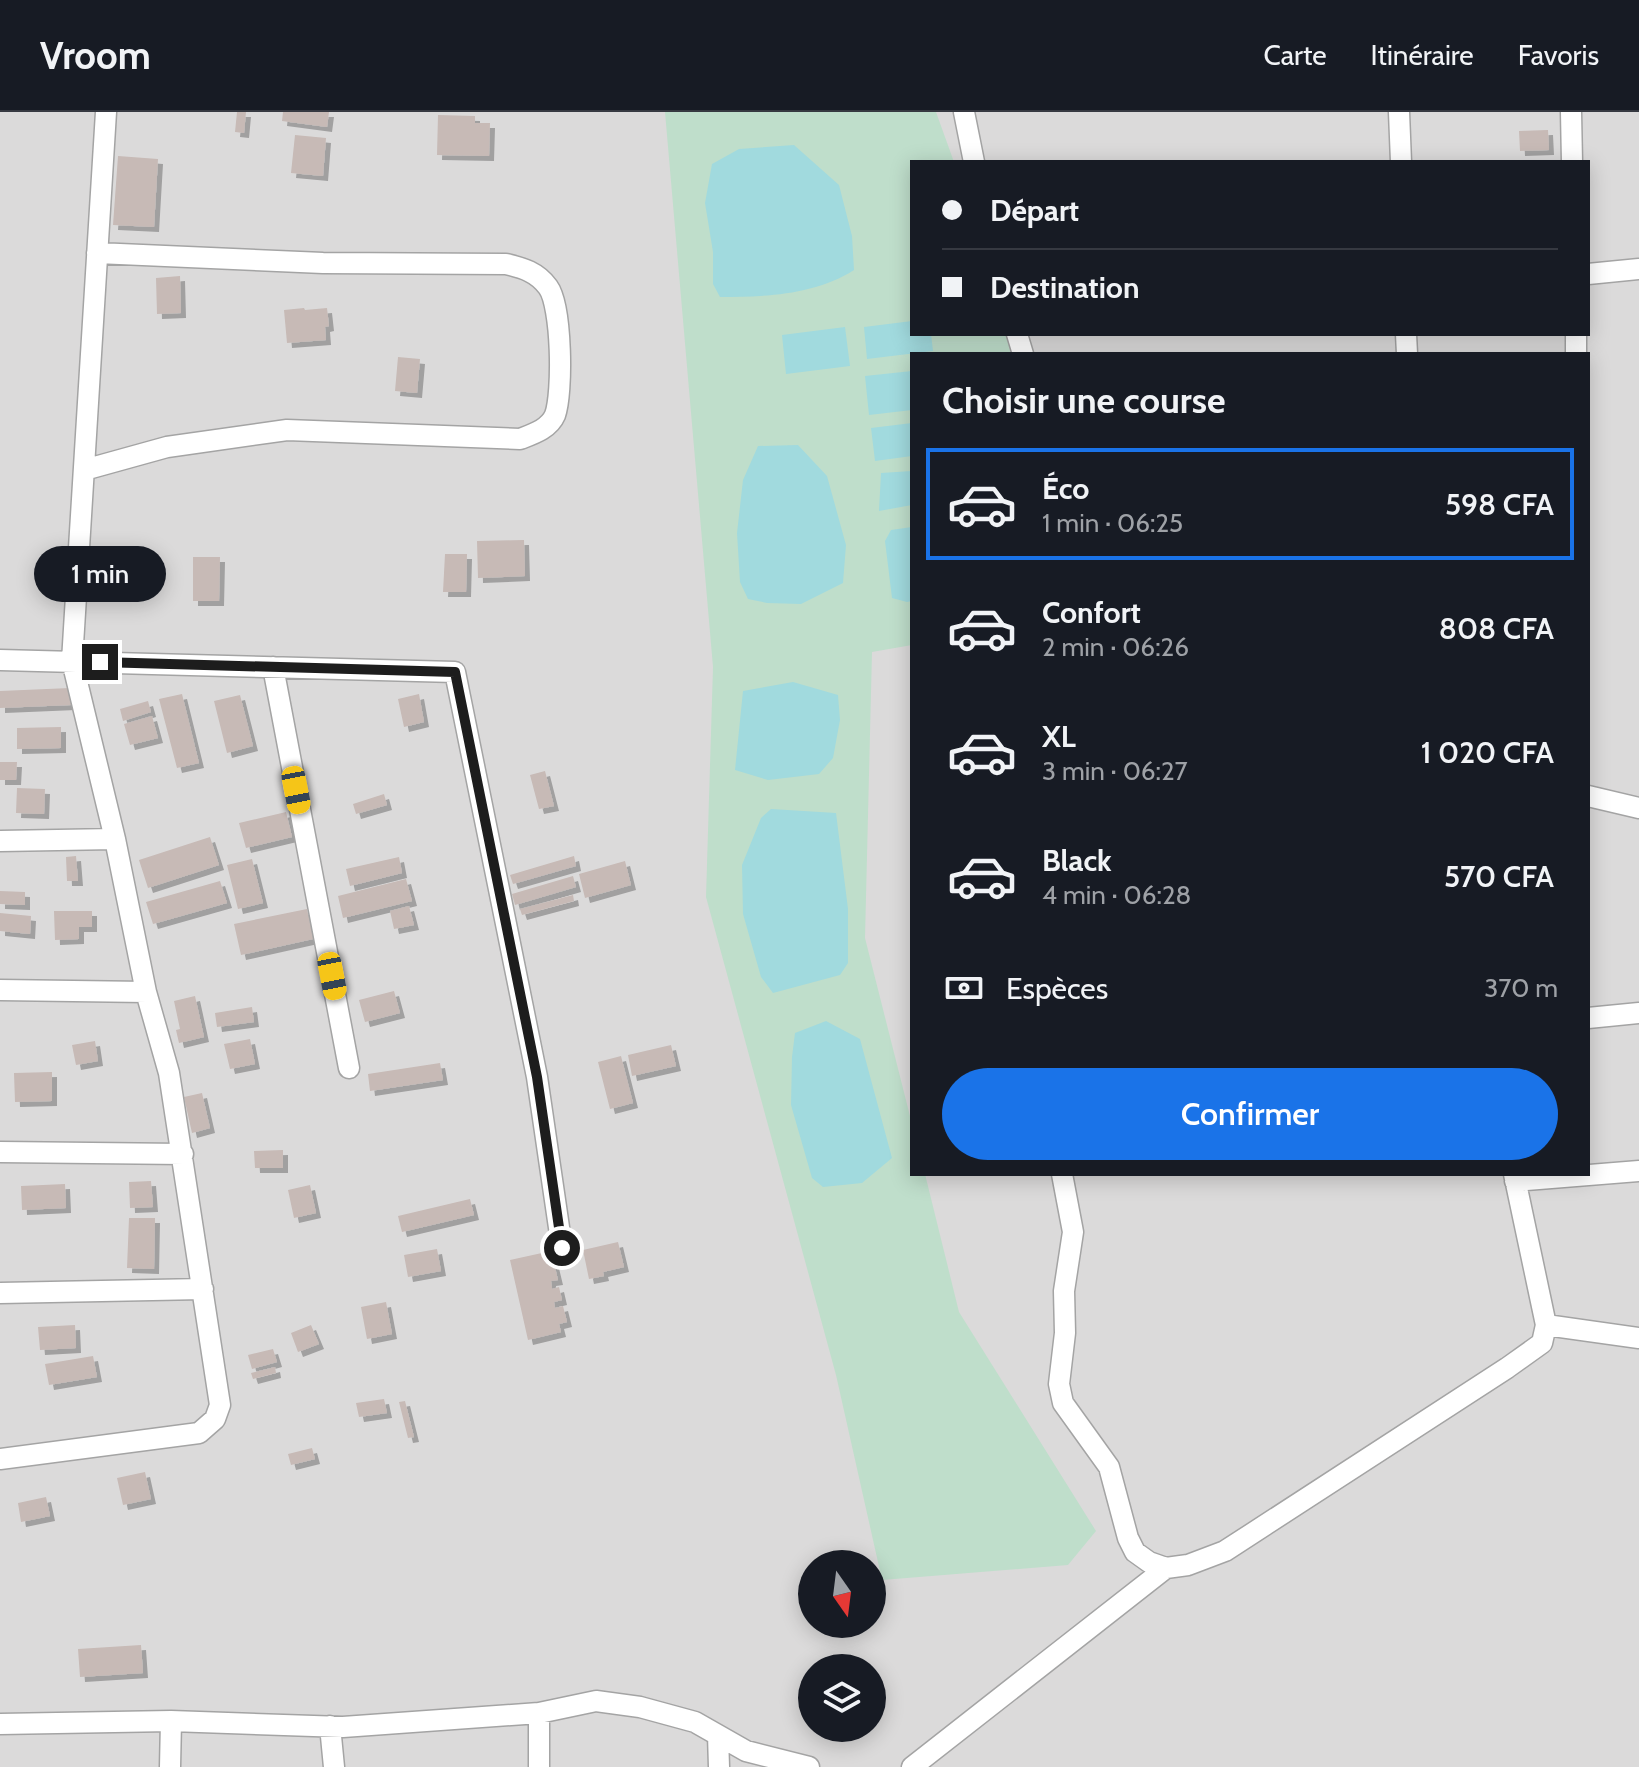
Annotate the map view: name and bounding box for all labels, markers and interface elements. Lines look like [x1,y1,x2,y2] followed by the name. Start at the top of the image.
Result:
[40,32,151,79] text: Vroom
[1263,38,1327,72] text: Carte
[1371,38,1474,72] text: Itinéraire
[1518,38,1599,72] text: Favoris
[990,192,1079,229] text: Départ
[990,269,1140,306] text: Destination
[942,378,1225,422] text: Choisir une course
[946,468,1018,540] icon: car
[1042,470,1089,507] text: Éco
[1445,486,1554,523] text: 598 CFA
[1042,507,1183,539] text: 1 min · 06:25
[34,546,166,602] callout: 1 min
[71,558,129,590] text: 1 min
[946,592,1018,664] icon: car
[1042,594,1141,631] text: Confort
[1439,610,1554,647] text: 808 CFA
[1042,631,1189,663] text: 2 min · 06:26
[82,644,118,680] route end
[946,716,1018,788] icon: car
[1042,718,1076,755] text: XL
[1421,734,1554,771] text: 1 020 CFA
[1042,755,1188,787] text: 3 min · 06:27
[280,764,312,816] car
[946,840,1018,912] icon: car
[1042,842,1112,879] text: Black
[1444,858,1554,895] text: 570 CFA
[1042,879,1191,911] text: 4 min · 06:28
[316,950,348,1002] car
[942,966,986,1010] icon: cash
[1006,970,1108,1007] text: Espèces
[1484,972,1558,1004] text: 370 m
[942,1068,1558,1160] button: Confirmer
[544,1230,580,1266] route start
[798,1550,886,1638] north arrow
[798,1550,886,1742] map controls
[798,1654,886,1742] button: layers

